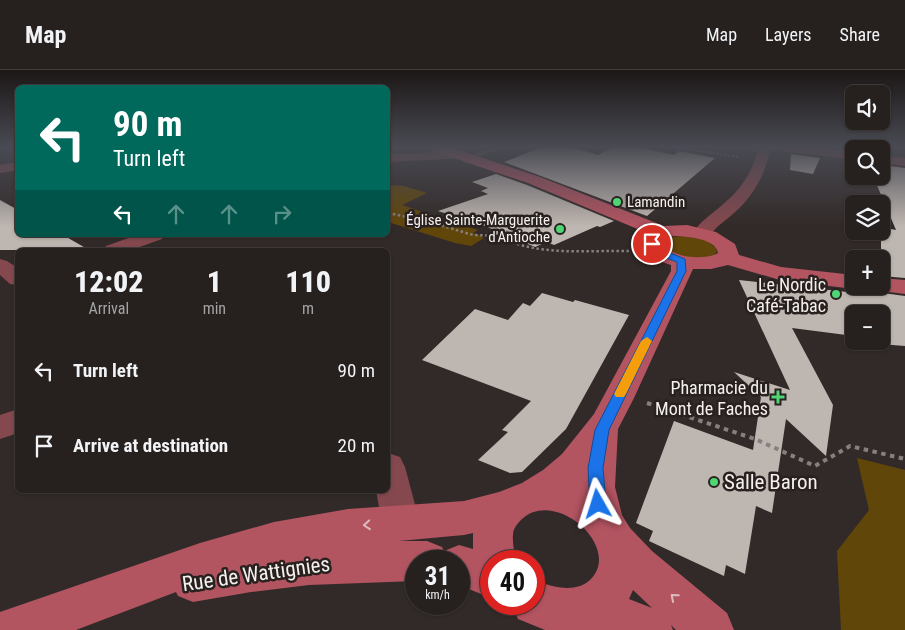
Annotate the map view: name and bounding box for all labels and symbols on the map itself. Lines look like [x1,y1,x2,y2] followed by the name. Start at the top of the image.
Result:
[627,193,685,211] place label: Lamandin
[611,196,623,208] marker: Lamandin
[406,211,550,246] place label: Église Sainte-Marguerite d'Antioche
[554,223,566,235] marker: Église Sainte-Marguerite d'Antioche
[631,223,673,265] pin
[746,274,826,316] place label: Le Nordic Café-Tabac
[830,288,842,300] marker: Le Nordic Café-Tabac
[655,377,768,419] place label: Pharmacie du Mont de Faches
[772,391,784,403] marker: Pharmacie du Mont de Faches
[724,470,818,494] place label: Salle Baron
[708,476,720,488] marker: Salle Baron
[571,477,623,529] position arrow
[363,520,371,531] one-way arrow
[480,550,545,615] speed limit sign: 40
[181,552,331,596] street label: Rue de Wattignies
[671,594,680,603] one-way arrow

